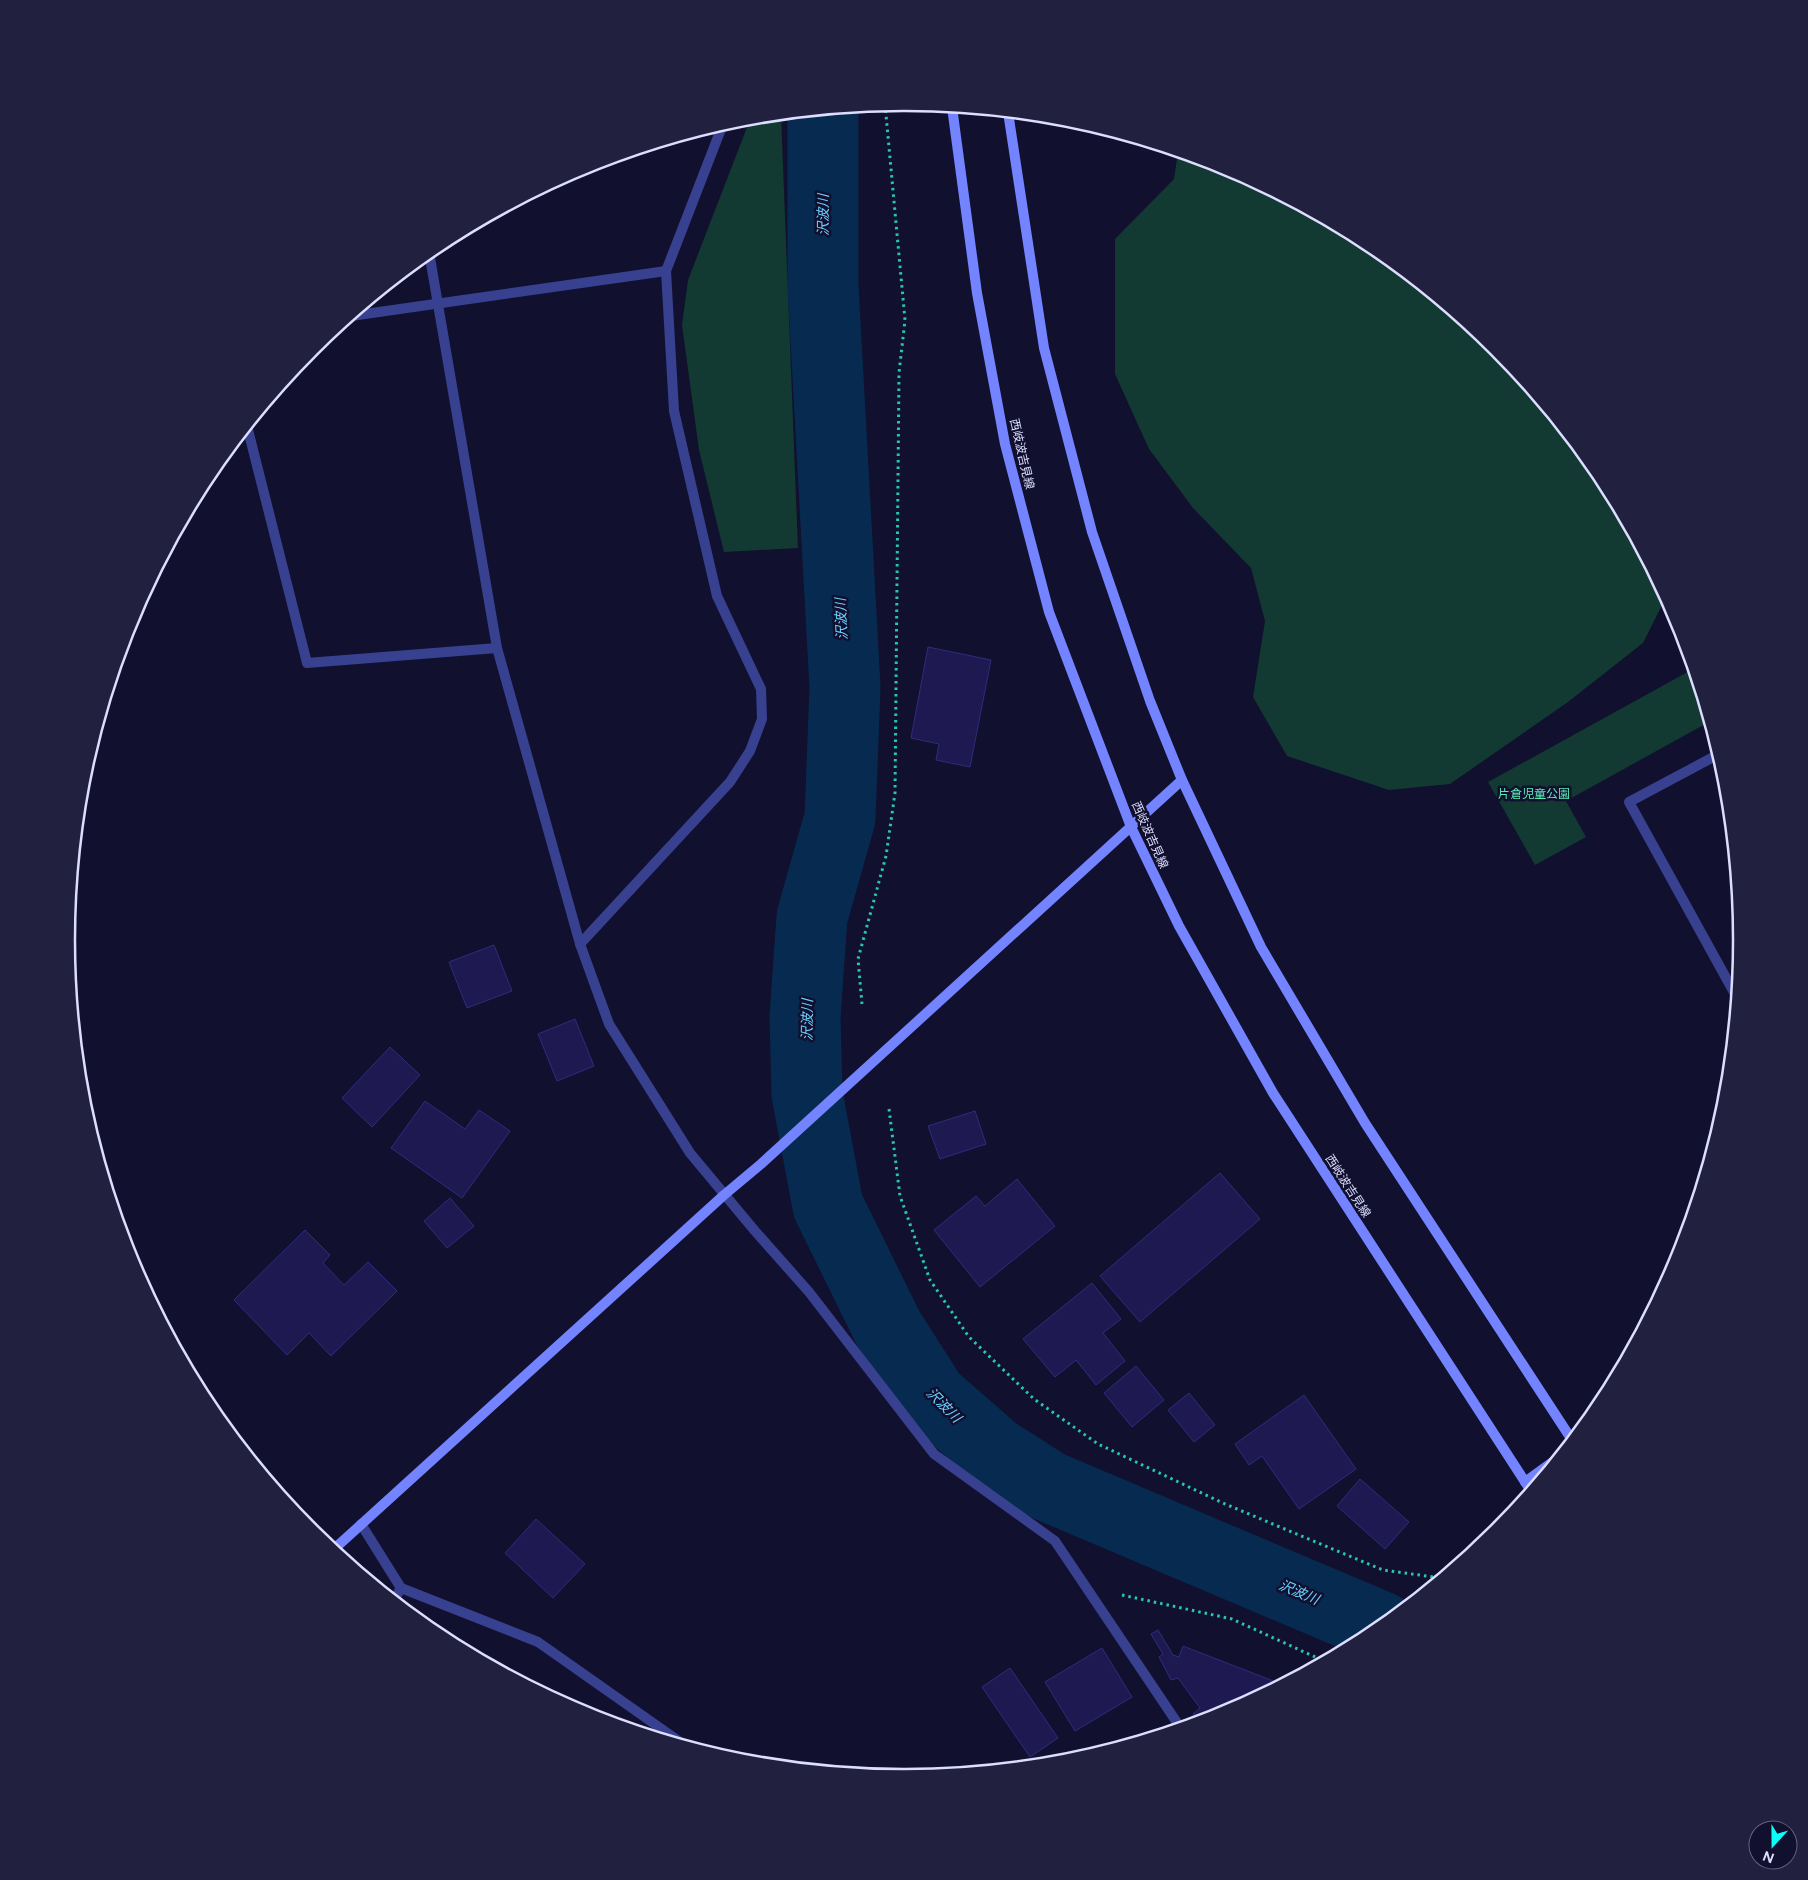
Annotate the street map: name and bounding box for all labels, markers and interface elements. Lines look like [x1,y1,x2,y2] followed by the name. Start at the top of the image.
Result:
[815,192,832,236] water label: 沢波川
[1007,417,1037,491] street label: 西岐波吉見線
[832,596,851,640] water label: 沢波川
[1498,787,1570,801] park label: 片倉児童公園
[1129,799,1171,871] street label: 西岐波吉見線
[799,997,816,1041] water label: 沢波川
[1323,1152,1373,1220] street label: 西岐波吉見線
[923,1384,966,1428] water label: 沢波川
[1276,1576,1323,1609] water label: 沢波川
[1748,1820,1798,1870] north arrow
[1760,1847,1777,1867] text: N

